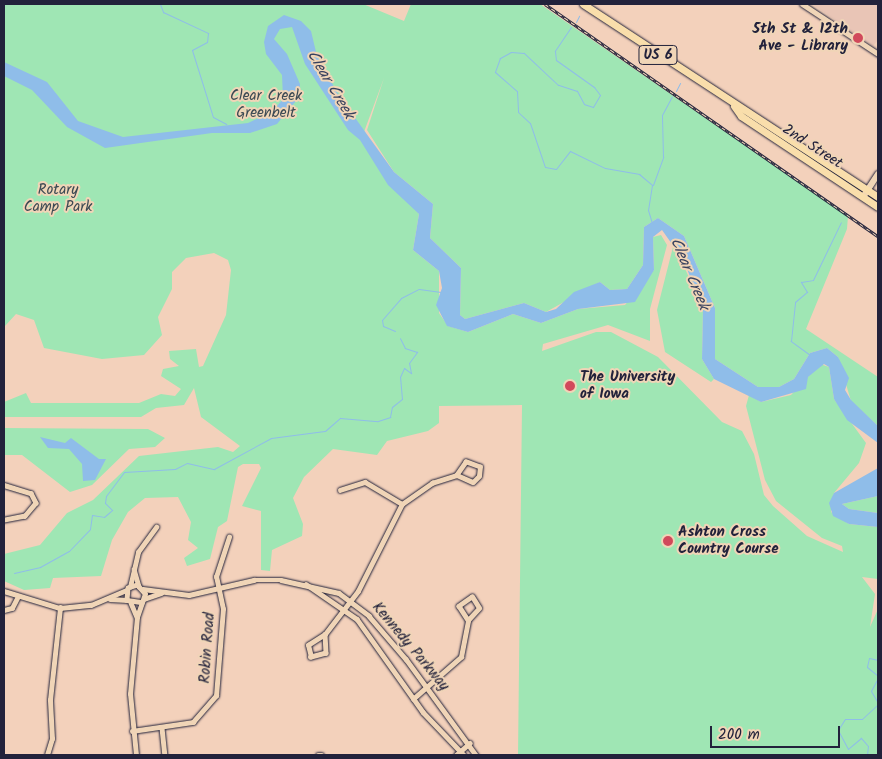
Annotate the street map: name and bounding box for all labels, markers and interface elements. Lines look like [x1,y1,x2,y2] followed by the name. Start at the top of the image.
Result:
[753,20,848,55] place label: 5th St & 12th Ave - Library
[852,32,864,44] marker: 5th St & 12th Ave - Library
[638,44,678,66] road number: US 6
[302,47,358,123] water label: Clear Creek
[230,87,302,122] park label: Clear Creek Greenbelt
[778,121,846,173] street label: 2nd Street
[24,181,92,216] park label: Rotary Camp Park
[665,235,713,313] water label: Clear Creek
[580,368,675,403] place label: The University of Iowa
[564,380,576,392] marker: The University of Iowa
[678,523,779,558] place label: Ashton Cross Country Course
[662,535,674,547] marker: Ashton Cross Country Course
[368,599,452,695] street label: Kennedy Parkway
[197,612,219,684] street label: Robin Road
[712,716,842,748] scale bar
[718,723,760,747] text: 200 m

